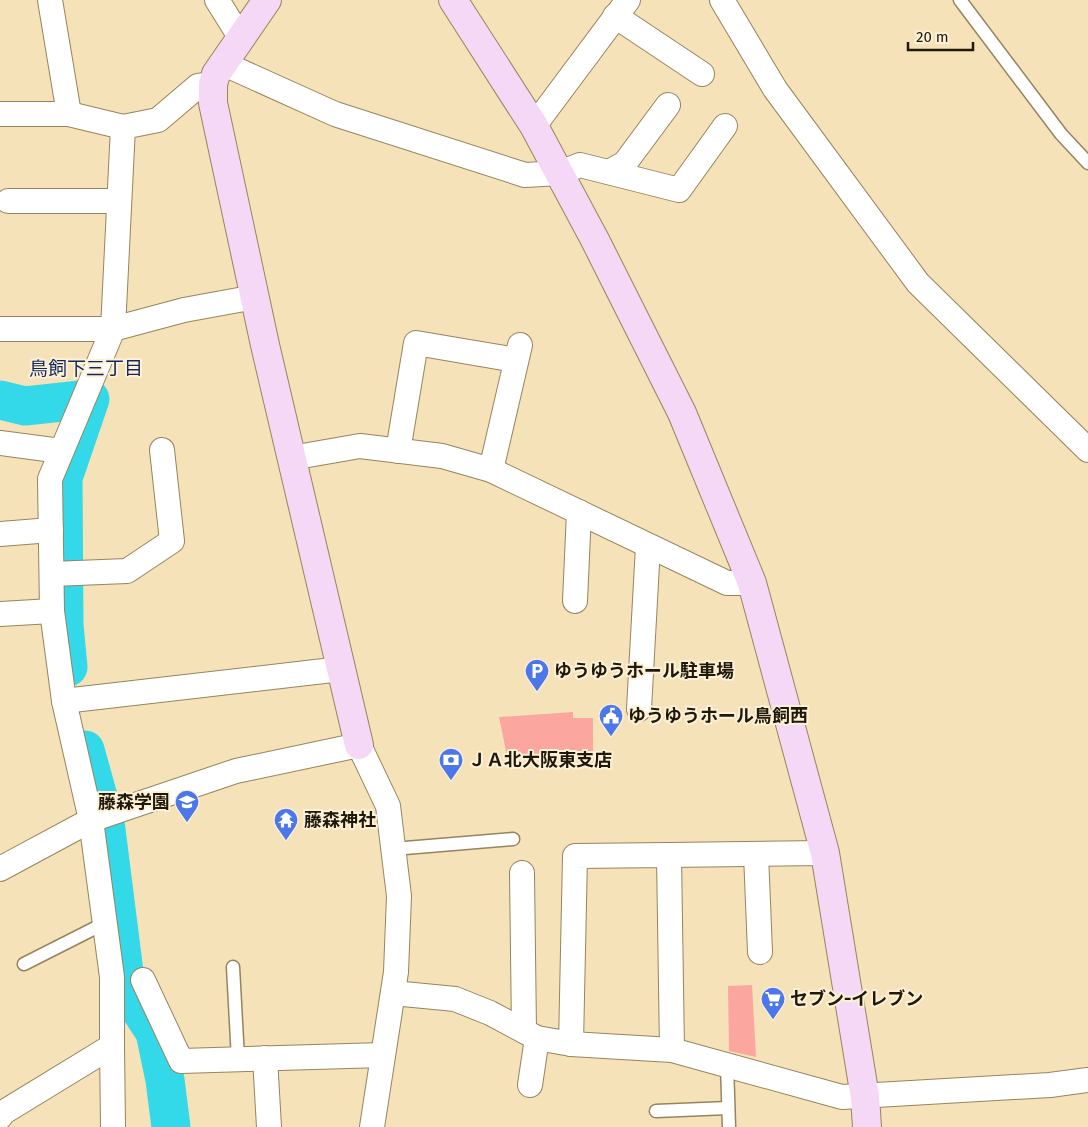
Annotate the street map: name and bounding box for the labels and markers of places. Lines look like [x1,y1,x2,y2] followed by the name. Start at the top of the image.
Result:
[524,658,550,692] parking icon: ゆうゆうホール駐車場
[554,660,734,682] place label: ゆうゆうホール駐車場
[598,703,624,737] public building icon: ゆうゆうホール鳥飼西
[628,705,808,727] place label: ゆうゆうホール鳥飼西
[438,747,464,781] bank icon: ＪＡ北大阪東支店
[468,749,612,771] place label: ＪＡ北大阪東支店
[174,789,200,823] school or university icon: 藤森学園
[98,791,170,813] place label: 藤森学園
[273,807,299,841] temple icon: 藤森神社
[304,809,376,831] place label: 藤森神社
[760,986,786,1020] supermarket icon: セブン-イレブン
[790,988,923,1010] place label: セブン-イレブン

